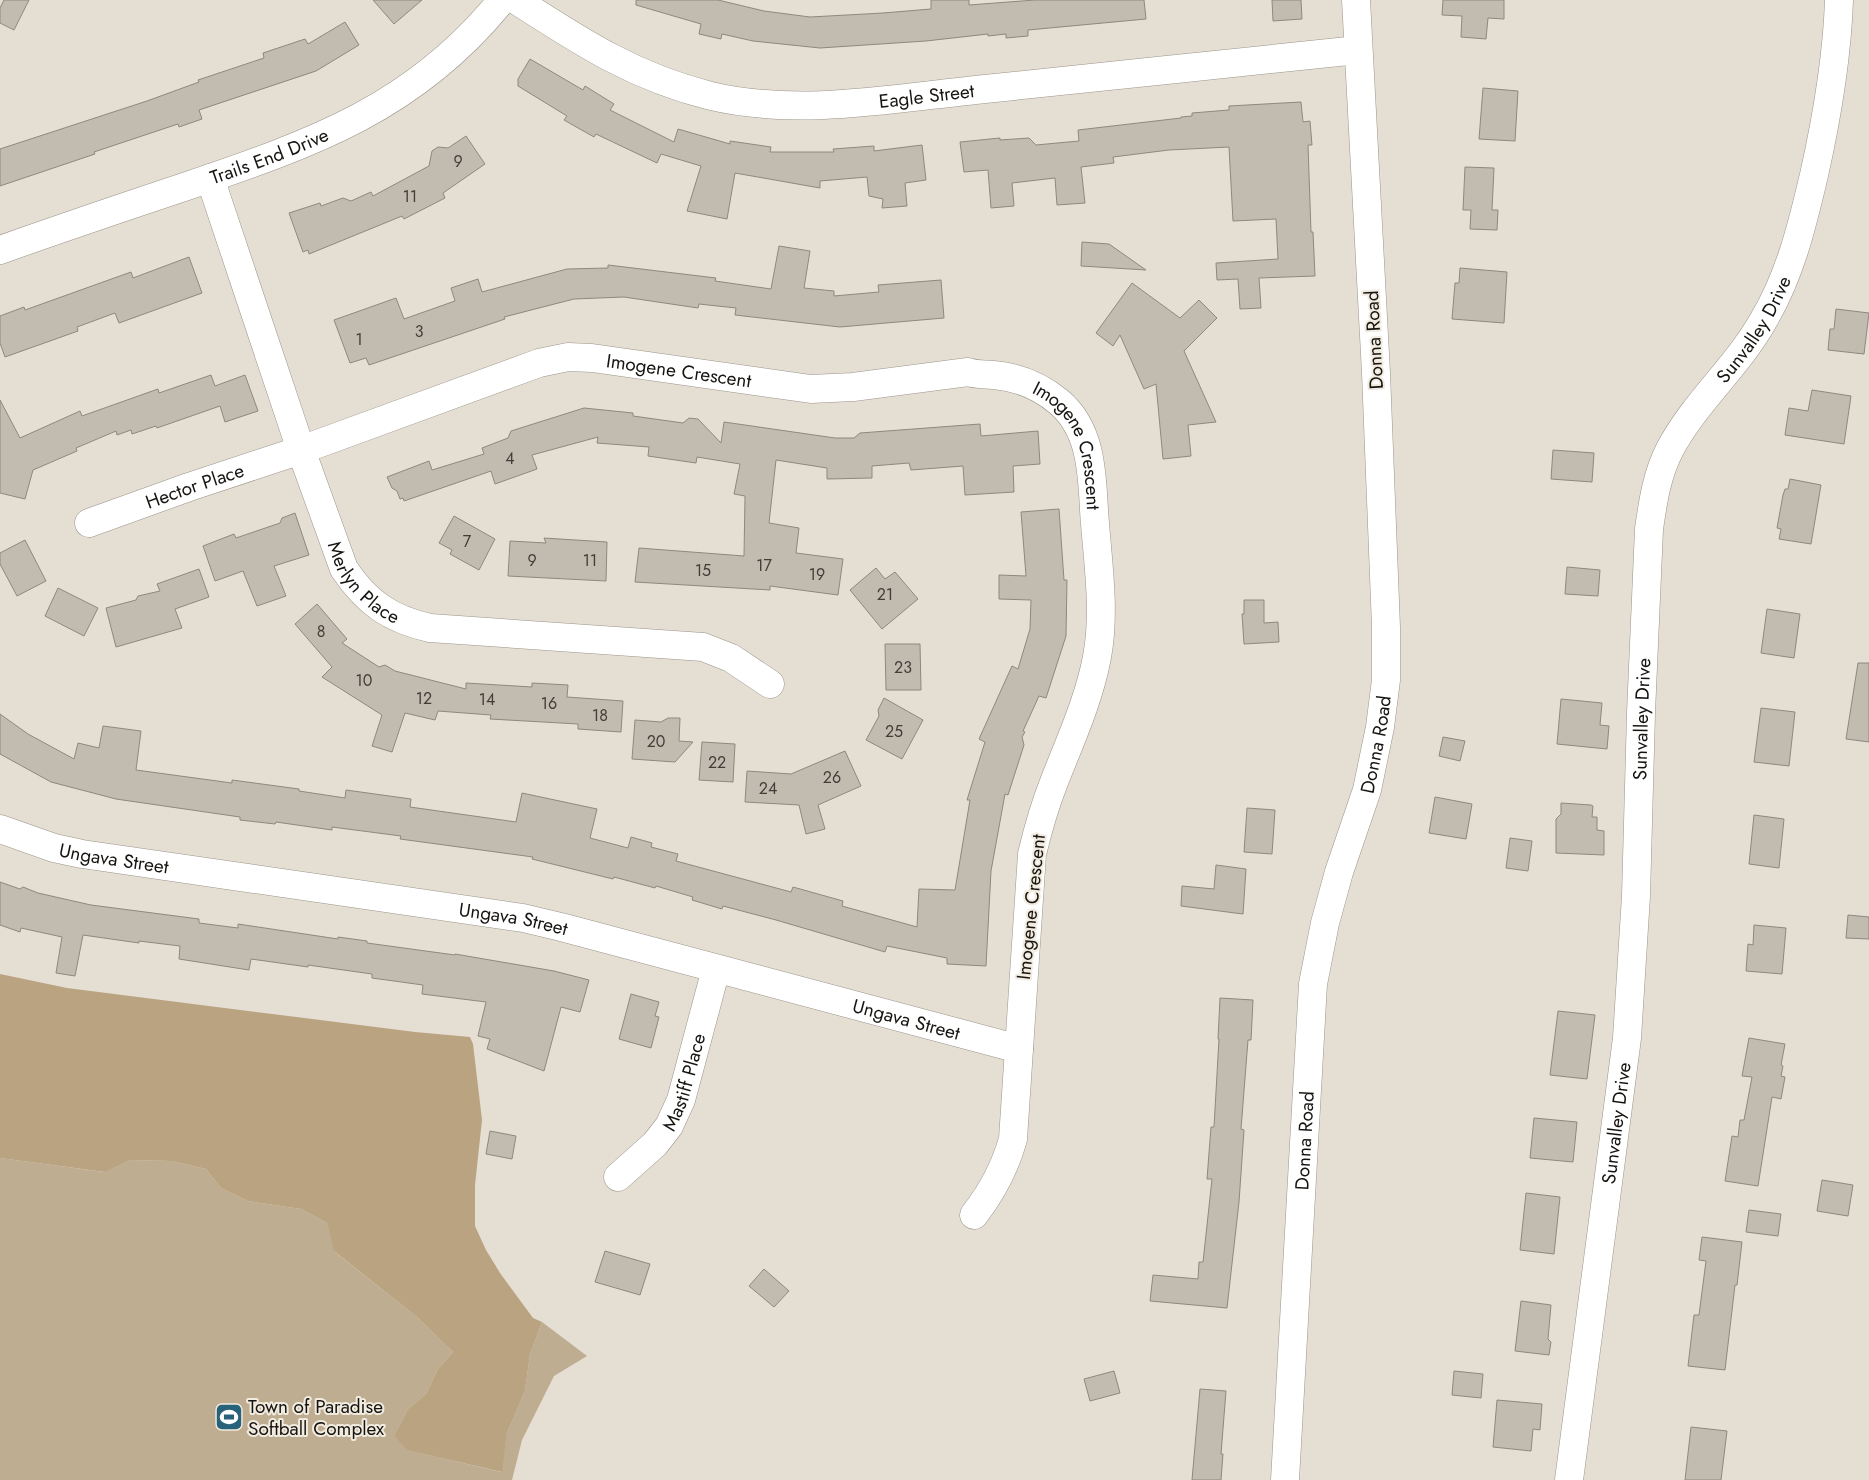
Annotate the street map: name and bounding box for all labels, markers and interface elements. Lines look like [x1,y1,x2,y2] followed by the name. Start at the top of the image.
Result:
[877,77,976,114] street label: Eagle Street
[206,121,333,191] street label: Trails End Drive
[453,150,463,173] house number: 9
[403,185,417,208] house number: 11
[1710,271,1797,389] street label: Sunvalley Drive
[1358,290,1390,390] street label: Donna Road
[415,320,424,343] house number: 3
[355,328,363,351] house number: 1
[605,347,754,394] street label: Imogene Crescent
[1028,374,1107,511] street label: Imogene Crescent
[505,447,515,470] house number: 4
[142,456,248,515] street label: Hector Place
[463,530,472,553] house number: 7
[322,537,405,630] street label: Merlyn Place
[527,549,537,572] house number: 9
[583,549,597,572] house number: 11
[756,554,772,577] house number: 17
[695,559,711,582] house number: 15
[809,563,825,586] house number: 19
[877,583,893,606] house number: 21
[317,620,325,643] house number: 8
[894,656,912,679] house number: 23
[1626,657,1657,781] street label: Sunvalley Drive
[356,669,372,692] house number: 10
[416,687,432,710] house number: 12
[479,688,495,711] house number: 14
[541,692,557,715] house number: 16
[1353,694,1397,796] street label: Donna Road
[592,704,608,727] house number: 18
[885,720,903,743] house number: 25
[647,730,665,753] house number: 20
[708,751,726,774] house number: 22
[823,766,841,789] house number: 26
[759,777,777,800] house number: 24
[1010,833,1052,981] street label: Imogene Crescent
[57,836,171,880] street label: Ungava Street
[457,895,571,942] street label: Ungava Street
[850,992,964,1046] street label: Ungava Street
[655,1030,712,1135] street label: Mastiff Place
[1594,1060,1637,1186] street label: Sunvalley Drive
[1288,1090,1320,1191] street label: Donna Road
[248,1393,384,1442] place label: Town of Paradise Softball Complex
[214,1402,244,1432] sports icon: Town of Paradise Softball Complex

